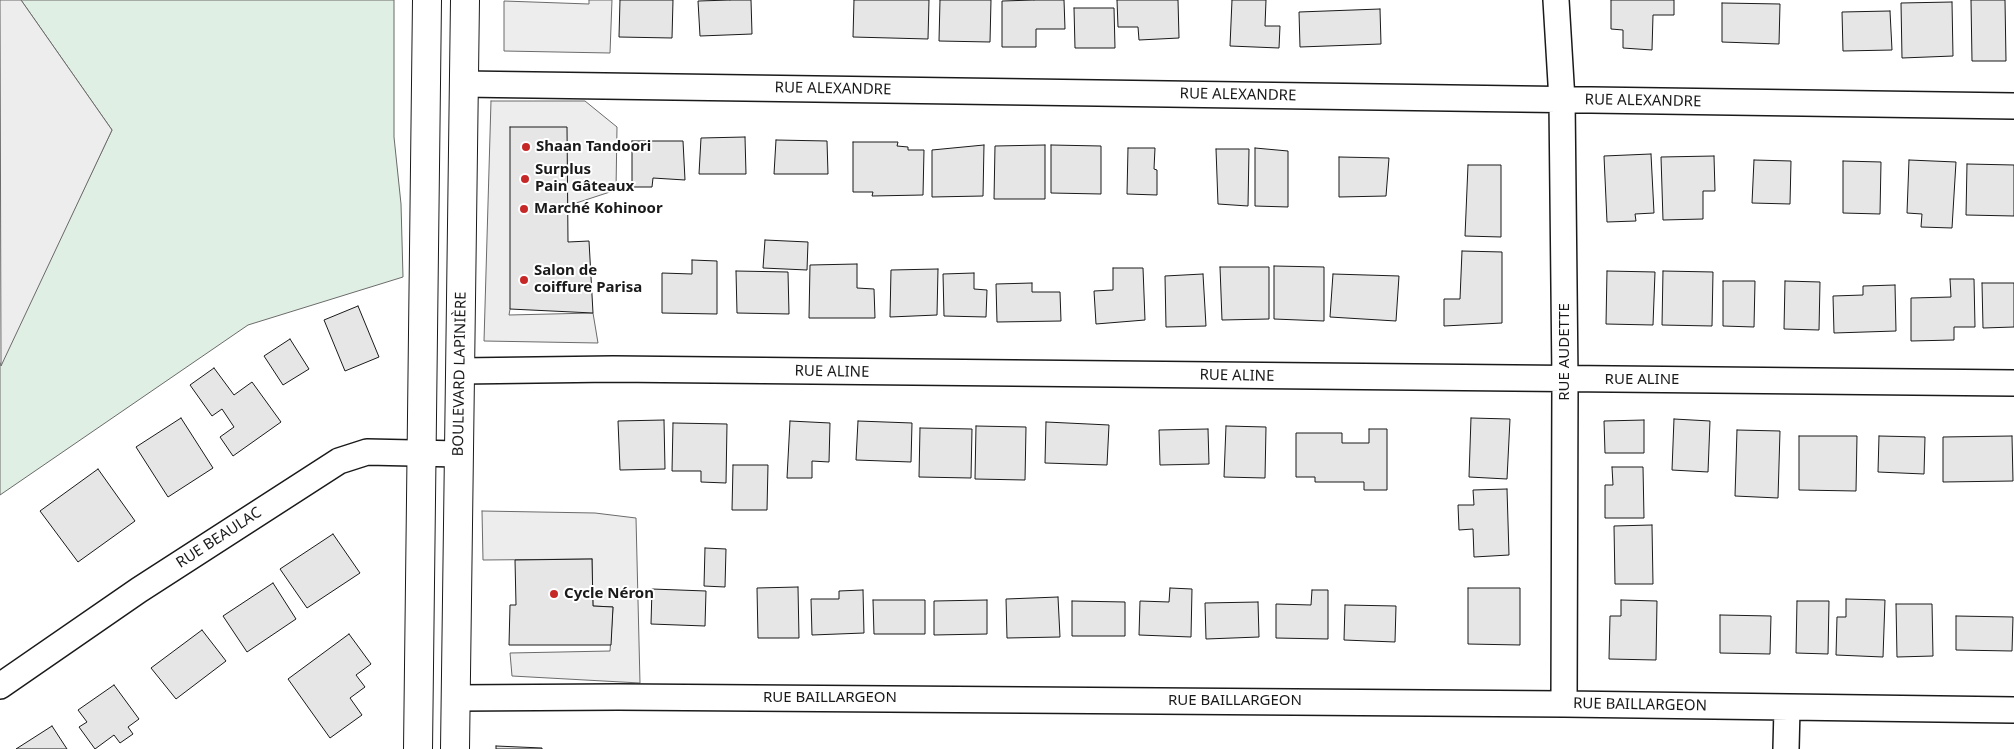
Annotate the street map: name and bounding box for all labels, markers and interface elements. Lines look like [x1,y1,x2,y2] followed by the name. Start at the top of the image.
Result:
[774,79,892,99] street label: RUE ALEXANDRE
[1179,85,1297,105] street label: RUE ALEXANDRE
[1584,91,1702,111] street label: RUE ALEXANDRE
[536,138,651,156] place label: Shaan Tandoori
[520,141,532,153] marker: Shaan Tandoori
[535,161,634,196] place label: Surplus Pain Gâteaux
[519,173,531,185] marker: Surplus Pain Gâteaux
[534,200,663,218] place label: Marché Kohinoor
[518,203,530,215] marker: Marché Kohinoor
[534,262,642,297] place label: Salon de coiffure Parisa
[518,274,530,286] marker: Salon de coiffure Parisa
[450,291,470,457] street label: BOULEVARD LAPINIÈRE
[1556,303,1574,401] street label: RUE AUDETTE
[794,362,870,382] street label: RUE ALINE
[1199,366,1275,386] street label: RUE ALINE
[1605,371,1679,389] street label: RUE ALINE
[173,504,265,572] street label: RUE BEAULAC
[564,585,654,603] place label: Cycle Néron
[548,588,560,600] marker: Cycle Néron
[763,689,897,707] street label: RUE BAILLARGEON
[1168,692,1302,710] street label: RUE BAILLARGEON
[1573,695,1707,715] street label: RUE BAILLARGEON

